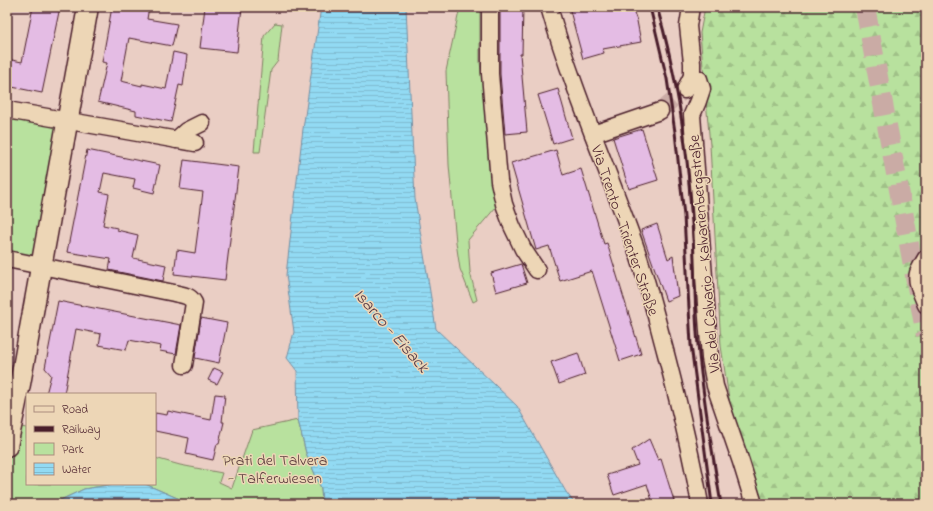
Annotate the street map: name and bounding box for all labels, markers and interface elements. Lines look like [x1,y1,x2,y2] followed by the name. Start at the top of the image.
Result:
[683,133,727,375] street label: Via del Calvario - Kalvarienbergstraße
[583,141,665,320] street label: Via Trento - Trienter Straße
[347,283,436,380] water label: Isarco - Eisack
[26,393,156,485] legend
[62,401,88,419] text: Road
[62,421,101,440] text: Railway
[62,441,84,459] text: Park
[223,449,327,491] park label: Prati del Talvera - Talferwiesen
[62,461,91,479] text: Water

